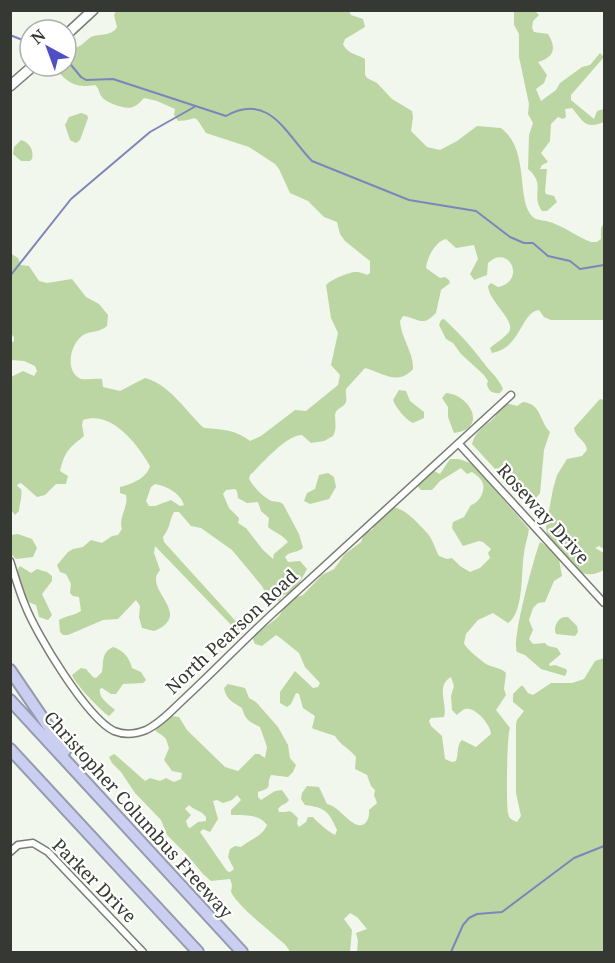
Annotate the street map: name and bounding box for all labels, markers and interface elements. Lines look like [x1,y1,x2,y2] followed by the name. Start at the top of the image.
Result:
[18,18,78,78] north arrow
[26,24,50,49] text: N
[492,458,595,569] street label: Roseway Drive
[160,564,303,699] street label: North Pearson Road
[39,705,239,924] street label: Christopher Columbus Freeway
[47,833,142,928] street label: Parker Drive

